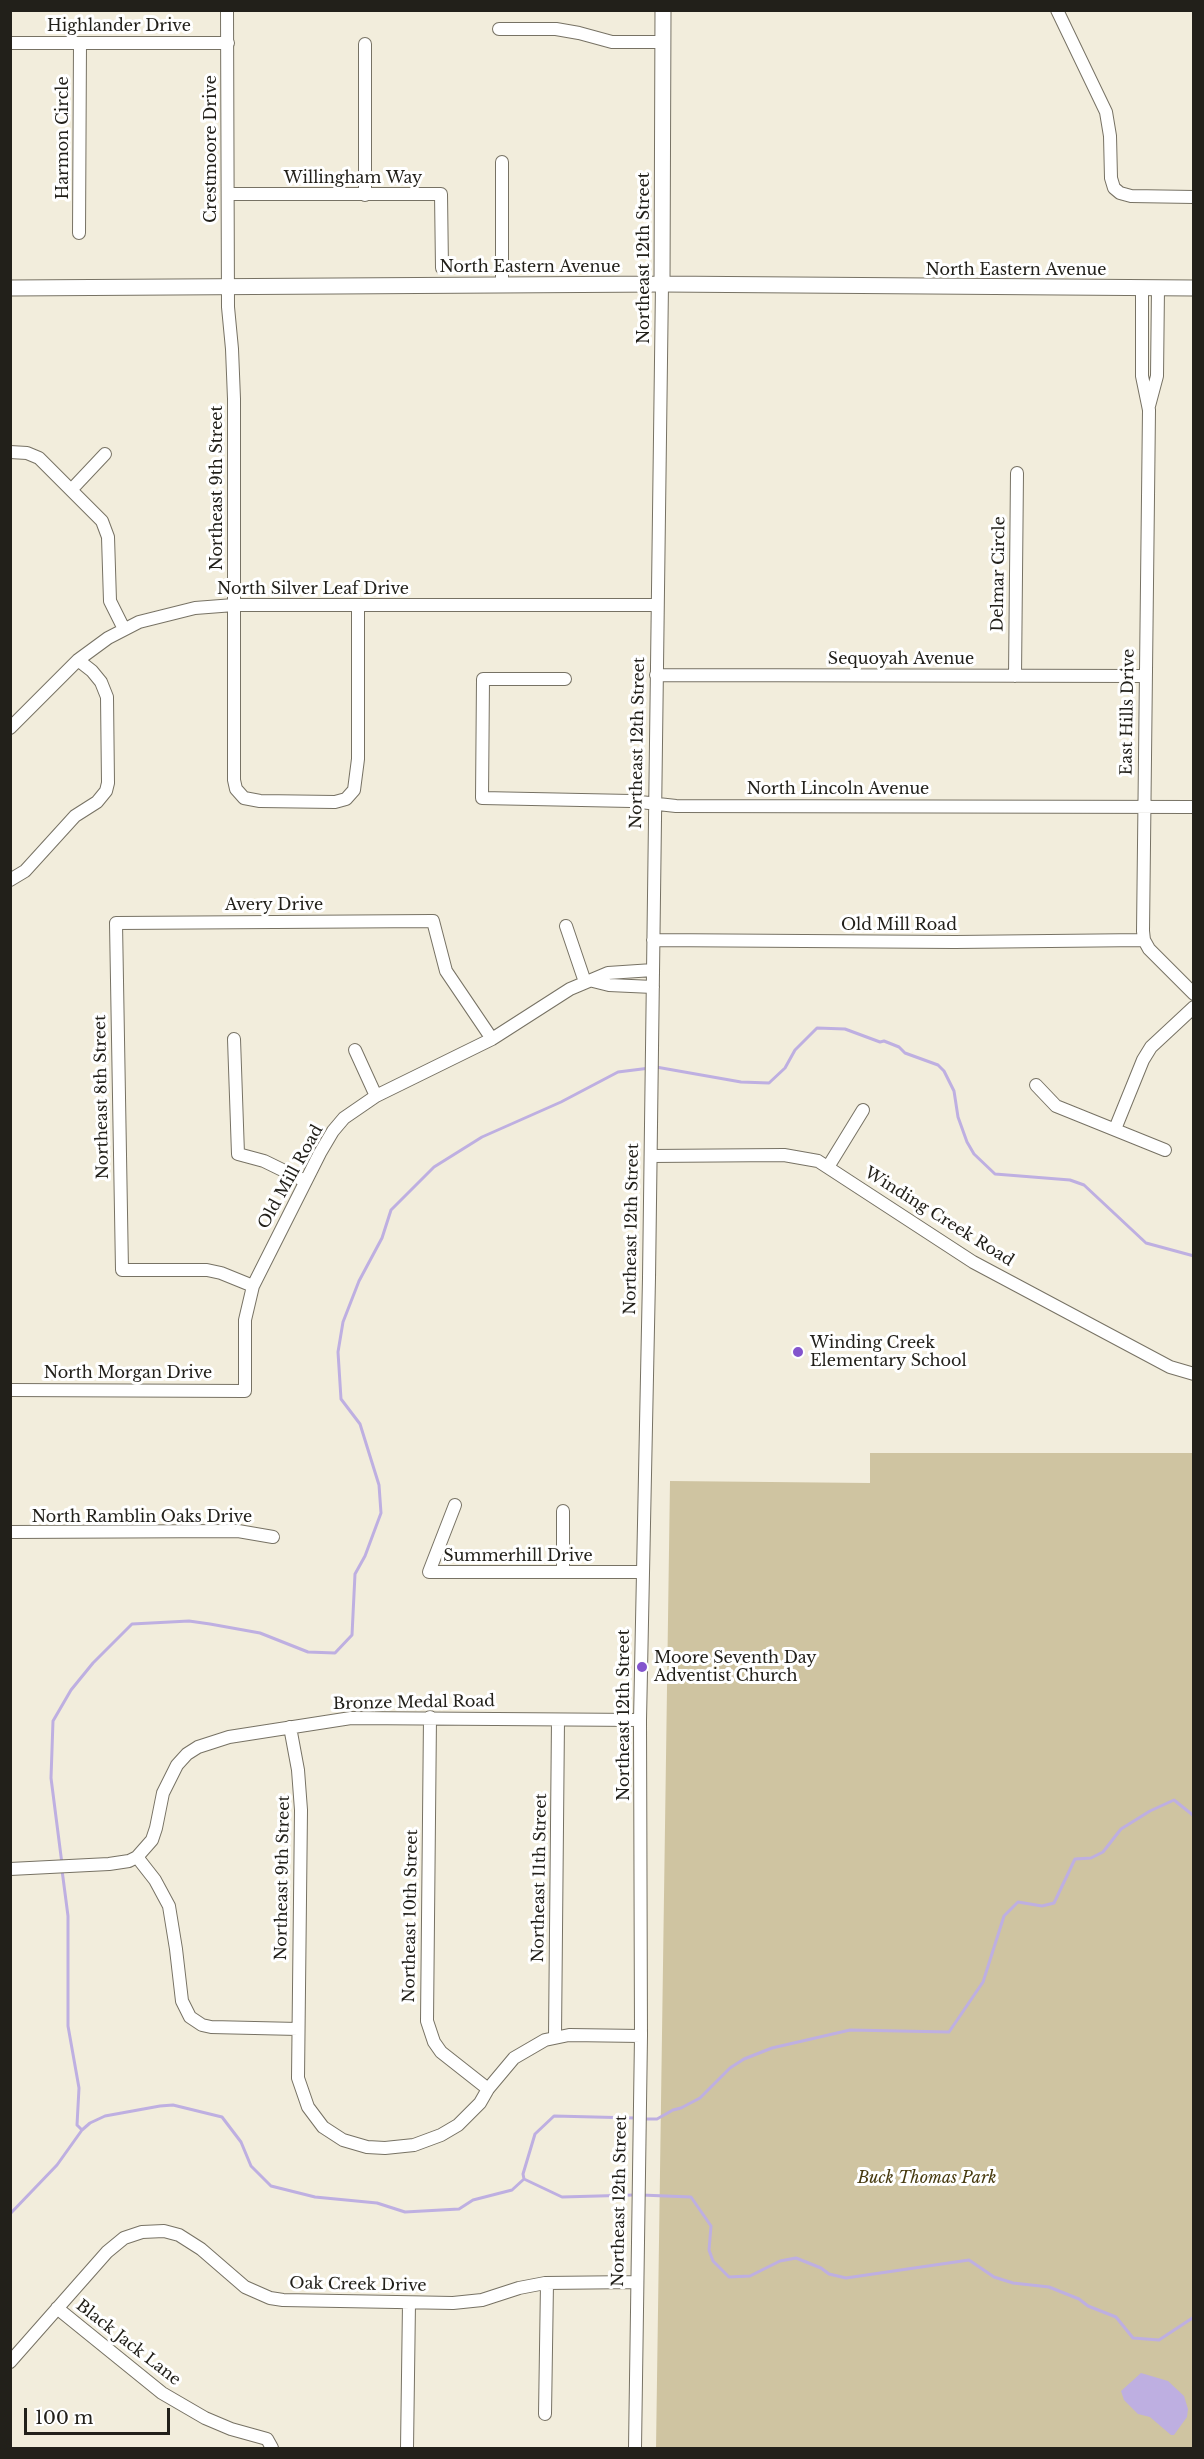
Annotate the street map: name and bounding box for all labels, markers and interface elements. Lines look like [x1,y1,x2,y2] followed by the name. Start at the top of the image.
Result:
[47,16,191,36] street label: Highlander Drive
[201,75,221,223] street label: Crestmoore Drive
[53,76,73,200] street label: Harmon Circle
[284,168,422,188] street label: Willingham Way
[634,172,654,344] street label: Northeast 12th Street
[440,257,620,277] street label: North Eastern Avenue
[926,260,1106,280] street label: North Eastern Avenue
[207,405,227,571] street label: Northeast 9th Street
[988,516,1010,632] street label: Delmar Circle
[217,579,409,599] street label: North Silver Leaf Drive
[828,649,974,669] street label: Sequoyah Avenue
[1117,649,1139,775] street label: East Hills Drive
[627,657,649,829] street label: Northeast 12th Street
[747,779,929,799] street label: North Lincoln Avenue
[225,895,323,915] street label: Avery Drive
[841,915,957,935] street label: Old Mill Road
[91,1015,113,1179] street label: Northeast 8th Street
[254,1122,328,1232] street label: Old Mill Road
[621,1143,643,1315] street label: Northeast 12th Street
[861,1163,1017,1271] street label: Winding Creek Road
[810,1333,967,1371] place label: Winding Creek Elementary School
[791,1345,805,1359] marker: Winding Creek Elementary School
[44,1363,212,1383] street label: North Morgan Drive
[32,1507,252,1527] street label: North Ramblin Oaks Drive
[443,1546,593,1566] street label: Summerhill Drive
[614,1629,634,1801] street label: Northeast 12th Street
[654,1648,816,1686] place label: Moore Seventh Day Adventist Church
[635,1660,649,1674] marker: Moore Seventh Day Adventist Church
[333,1692,495,1714] street label: Bronze Medal Road
[529,1793,551,1963] street label: Northeast 11th Street
[272,1795,294,1961] street label: Northeast 9th Street
[400,1829,422,2003] street label: Northeast 10th Street
[609,2115,631,2287] street label: Northeast 12th Street
[858,2168,996,2188] park label: Buck Thomas Park
[289,2274,427,2296] street label: Oak Creek Drive
[72,2296,184,2390] street label: Black Jack Lane
[27,2396,172,2434] scale bar
[35,2407,93,2429] text: 100 m

